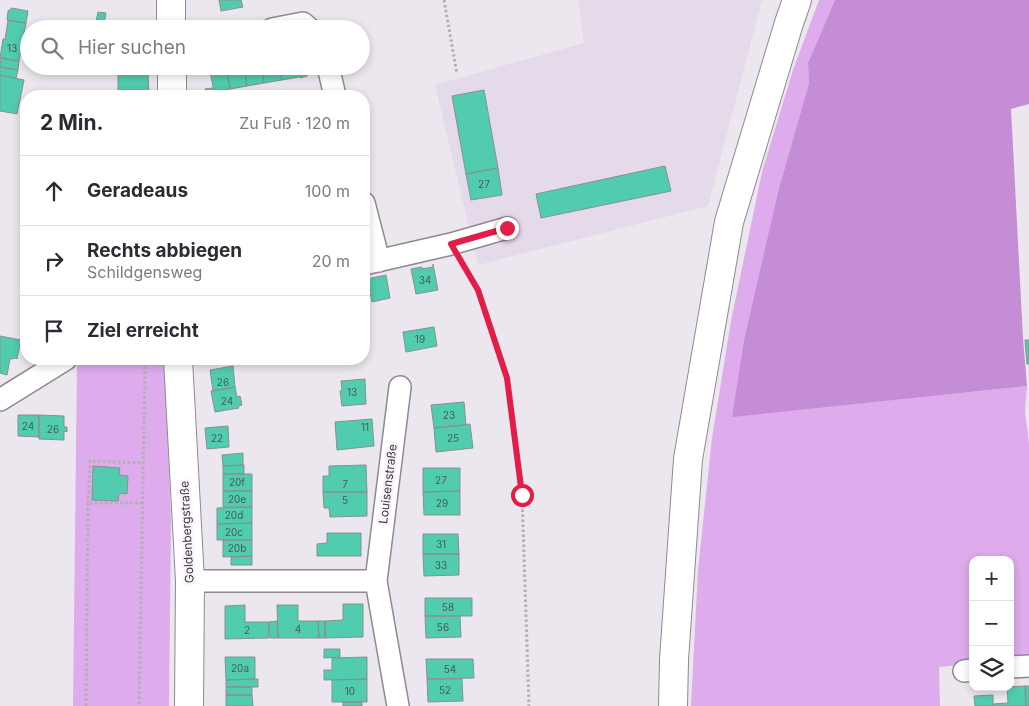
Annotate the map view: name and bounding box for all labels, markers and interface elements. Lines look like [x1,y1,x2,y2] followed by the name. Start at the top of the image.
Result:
[20,20,370,75] search box
[38,34,66,62] icon: search
[78,36,186,59] text: Hier suchen
[7,42,17,54] house number: 13
[40,110,104,135] text: 2 Min.
[239,113,350,133] text: Zu Fuß · 120 m
[40,177,68,205] icon: ahead
[478,178,490,190] house number: 27
[87,179,188,202] text: Geradeaus
[305,181,350,201] text: 100 m
[496,217,519,240] route end
[87,239,242,262] text: Rechts abbiegen
[40,247,68,275] icon: right
[312,251,350,271] text: 20 m
[87,262,202,282] text: Schildgensweg
[419,274,431,286] house number: 34
[40,317,68,345] icon: arrive
[87,319,199,342] text: Ziel erreicht
[415,333,425,345] house number: 19
[217,376,229,388] house number: 26
[347,386,357,398] house number: 13
[221,395,233,407] house number: 24
[443,409,455,421] house number: 23
[22,420,34,432] house number: 24
[361,421,369,433] house number: 11
[47,423,59,435] house number: 26
[211,432,223,444] house number: 22
[447,432,459,444] house number: 25
[375,443,400,525] street label: Louisenstraße
[435,474,447,486] house number: 27
[229,476,245,488] house number: 20f
[342,478,348,490] house number: 7
[176,480,197,584] street label: Goldenbergstraße
[511,484,534,507] route start
[228,493,246,505] house number: 20e
[342,494,348,506] house number: 5
[436,497,448,509] house number: 29
[225,509,243,521] house number: 20d
[225,526,243,538] house number: 20c
[436,538,446,550] house number: 31
[228,542,246,554] house number: 20b
[969,556,1014,691] map controls
[969,556,1014,601] button: +
[435,559,447,571] house number: 33
[442,601,454,613] house number: 58
[969,601,1014,646] button: −
[437,621,449,633] house number: 56
[295,623,301,635] house number: 4
[244,624,250,636] house number: 2
[969,646,1014,691] button: layers
[231,662,249,674] house number: 20a
[444,663,456,675] house number: 54
[439,684,451,696] house number: 52
[345,685,355,697] house number: 10

